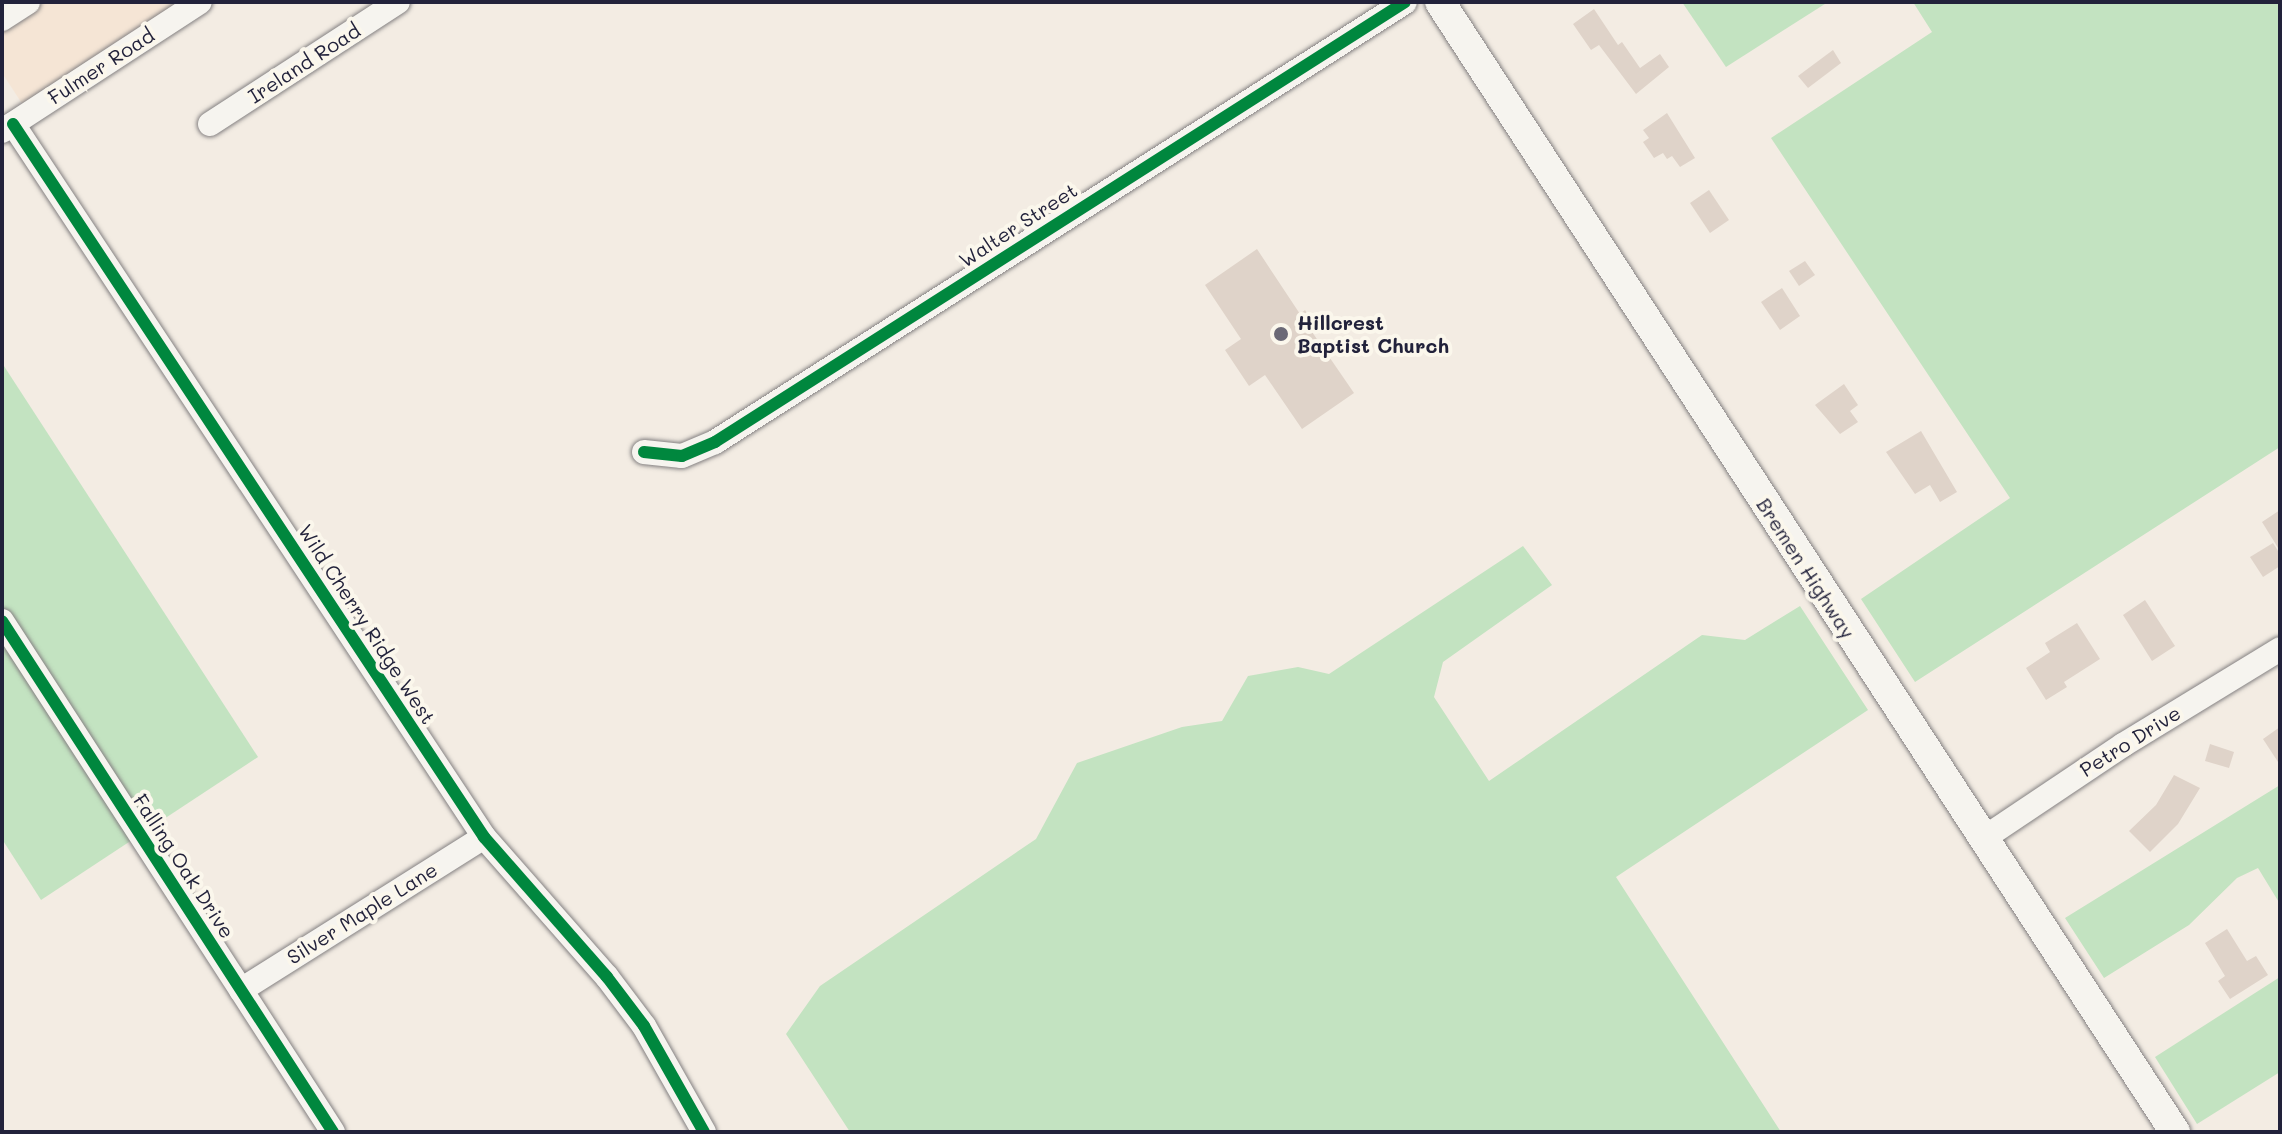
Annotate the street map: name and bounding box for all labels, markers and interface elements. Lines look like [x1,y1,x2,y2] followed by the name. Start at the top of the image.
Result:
[244,18,364,108] street label: Ireland Road
[43,23,159,109] street label: Fulmer Road
[954,178,1082,272] street label: Walter Street
[1297,310,1449,357] place label: Hillcrest Baptist Church
[1272,325,1290,343] marker: Hillcrest Baptist Church
[1752,493,1860,643] street label: Bremen Highway
[293,520,441,728] street label: Wild Cherry Ridge West
[2075,700,2185,782] street label: Petro Drive
[128,789,240,943] street label: Falling Oak Drive
[282,857,442,969] street label: Silver Maple Lane

